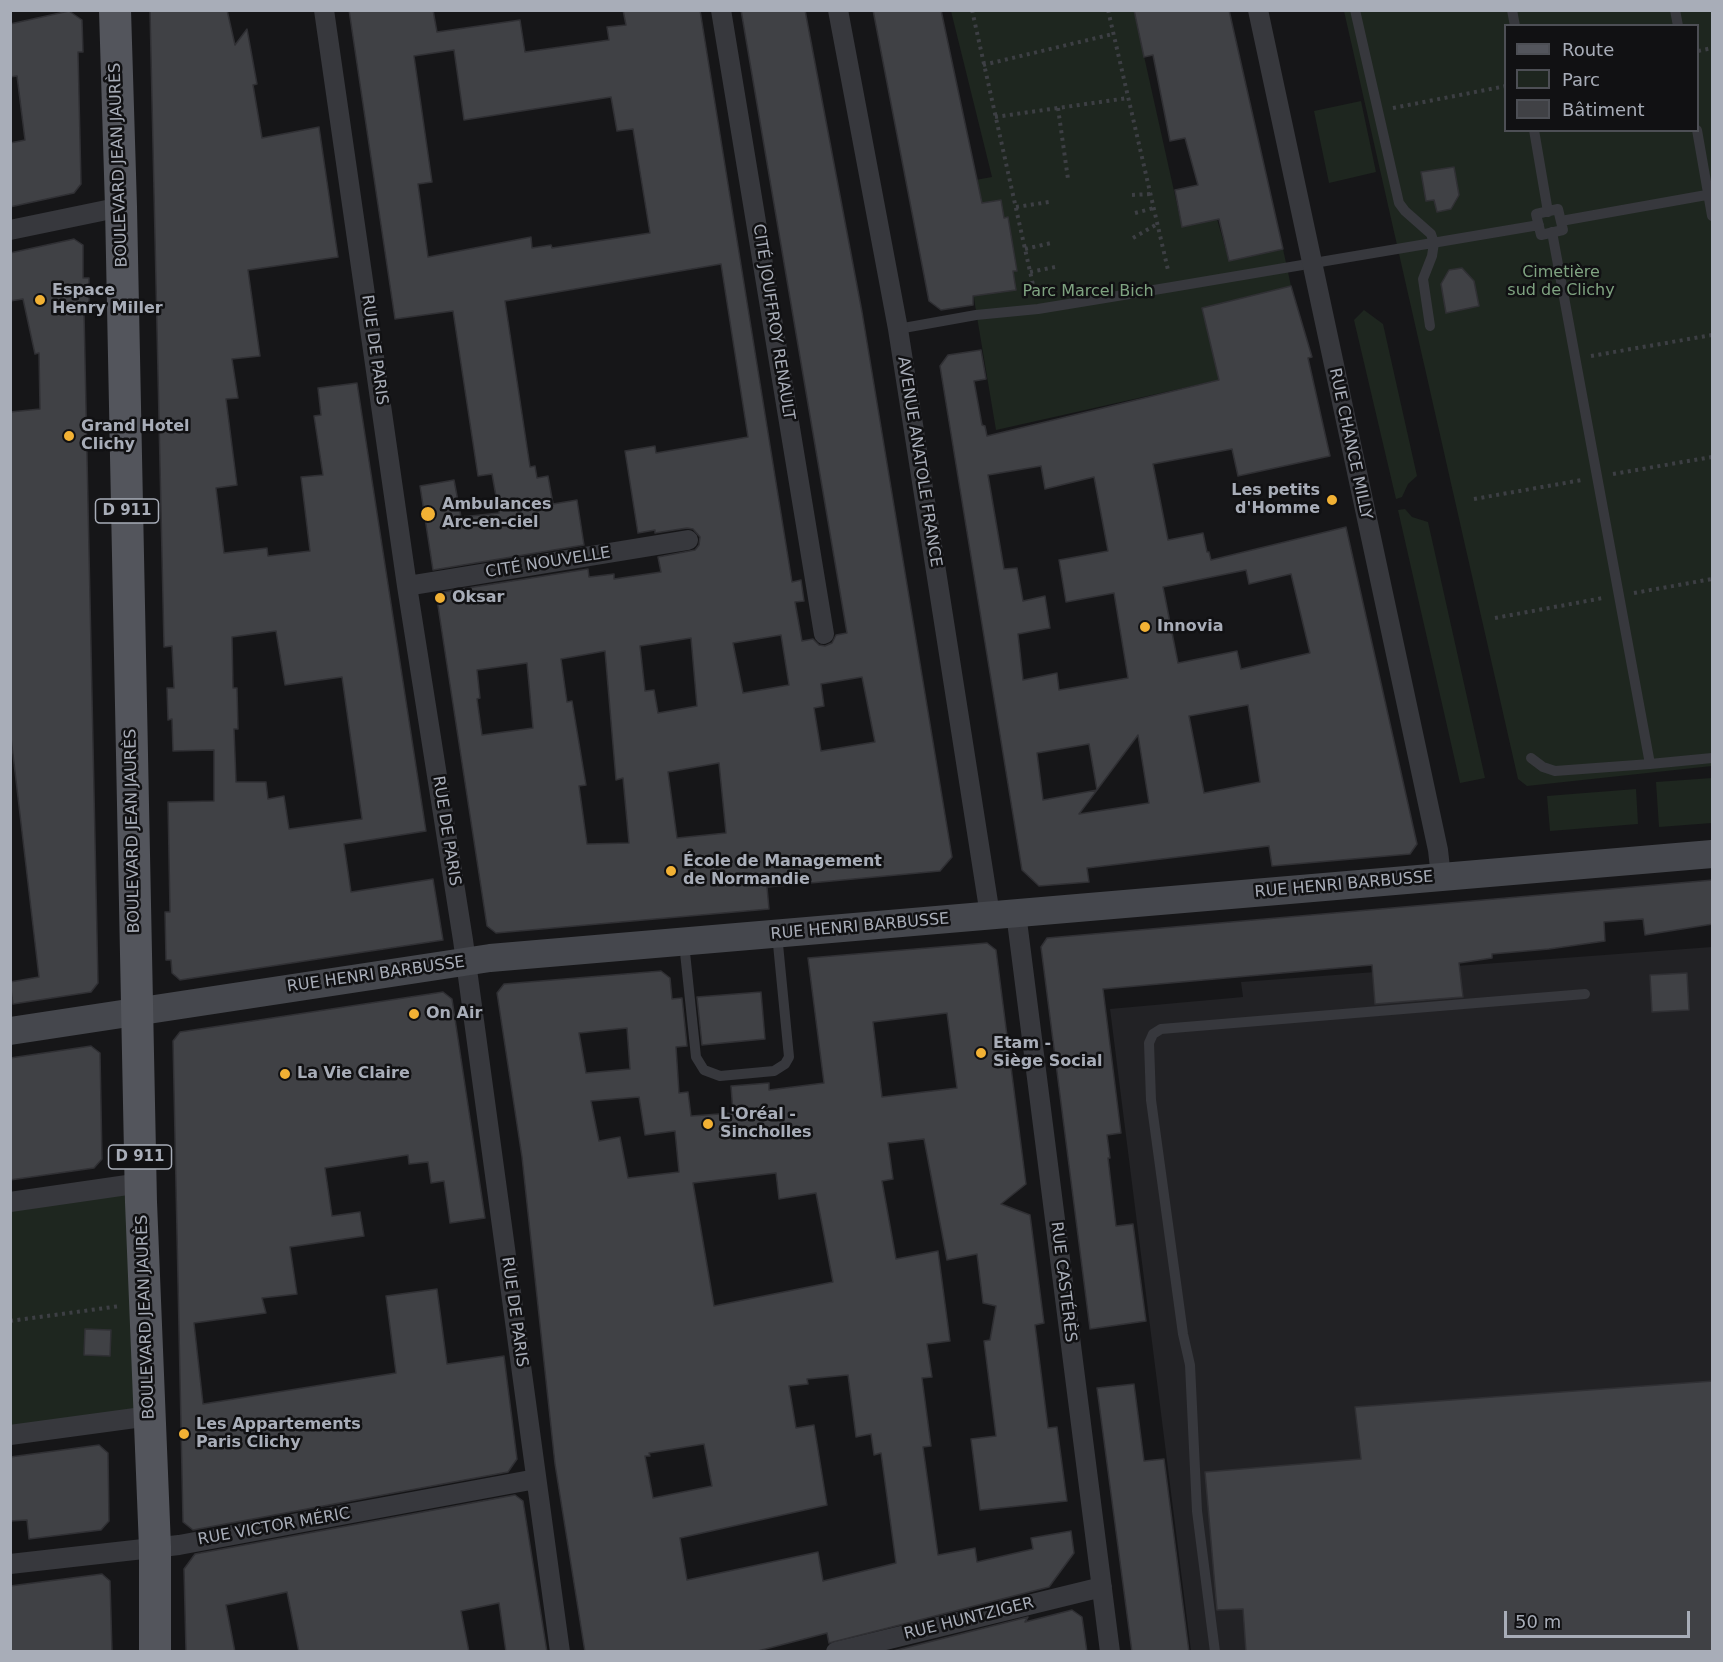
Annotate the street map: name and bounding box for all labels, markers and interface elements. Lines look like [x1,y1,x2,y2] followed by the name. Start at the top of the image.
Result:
[1504,24,1699,132] legend
[1562,39,1614,60] text: Route
[106,62,132,268] street label: BOULEVARD JEAN JAURÈS
[1562,69,1600,90] text: Parc
[1562,99,1645,120] text: Bâtiment
[748,223,798,421] street label: CITÉ JOUFFROY RENAULT
[1507,263,1615,301] park label: Cimetière sud de Clichy
[52,281,163,319] place label: Espace Henry Miller
[1022,282,1154,302] park label: Parc Marcel Bich
[33,293,47,307] marker: Espace Henry Miller
[357,294,391,406] street label: RUE DE PARIS
[893,355,945,569] street label: AVENUE ANATOLE FRANCE
[1325,366,1375,522] street label: RUE CHANCE MILLY
[81,417,190,455] place label: Grand Hotel Clichy
[62,429,76,443] marker: Grand Hotel Clichy
[1231,481,1320,519] place label: Les petits d'Homme
[1325,493,1339,507] marker: Les petits d'Homme
[442,495,551,533] place label: Ambulances Arc-en-ciel
[96,499,158,523] road number: D 911
[419,505,437,523] marker: Ambulances Arc-en-ciel
[484,544,612,582] street label: CITÉ NOUVELLE
[452,588,504,608] place label: Oksar
[433,591,447,605] marker: Oksar
[1157,617,1223,637] place label: Innovia
[1138,620,1152,634] marker: Innovia
[122,728,144,934] street label: BOULEVARD JEAN JAURÈS
[428,775,464,887] street label: RUE DE PARIS
[683,852,882,890] place label: École de Management de Normandie
[664,864,678,878] marker: École de Management de Normandie
[1254,868,1434,902] street label: RUE HENRI BARBUSSE
[770,910,950,944] street label: RUE HENRI BARBUSSE
[286,953,466,997] street label: RUE HENRI BARBUSSE
[426,1004,482,1024] place label: On Air
[407,1007,421,1021] marker: On Air
[993,1034,1102,1072] place label: Etam - Siège Social
[974,1046,988,1060] marker: Etam - Siège Social
[297,1064,410,1084] place label: La Vie Claire
[278,1067,292,1081] marker: La Vie Claire
[720,1105,812,1143] place label: L'Oréal - Sincholles
[701,1117,715,1131] marker: L'Oréal - Sincholles
[108,1145,172,1169] road number: D 911
[133,1214,159,1420] street label: BOULEVARD JEAN JAURÈS
[1046,1221,1080,1343] street label: RUE CASTÉRÈS
[497,1256,531,1368] street label: RUE DE PARIS
[196,1415,361,1453] place label: Les Appartements Paris Clichy
[177,1427,191,1441] marker: Les Appartements Paris Clichy
[196,1504,352,1550] street label: RUE VICTOR MÉRIC
[902,1594,1036,1644] street label: RUE HUNTZIGER
[1507,1599,1693,1637] scale bar
[1515,1611,1561,1632] text: 50 m

